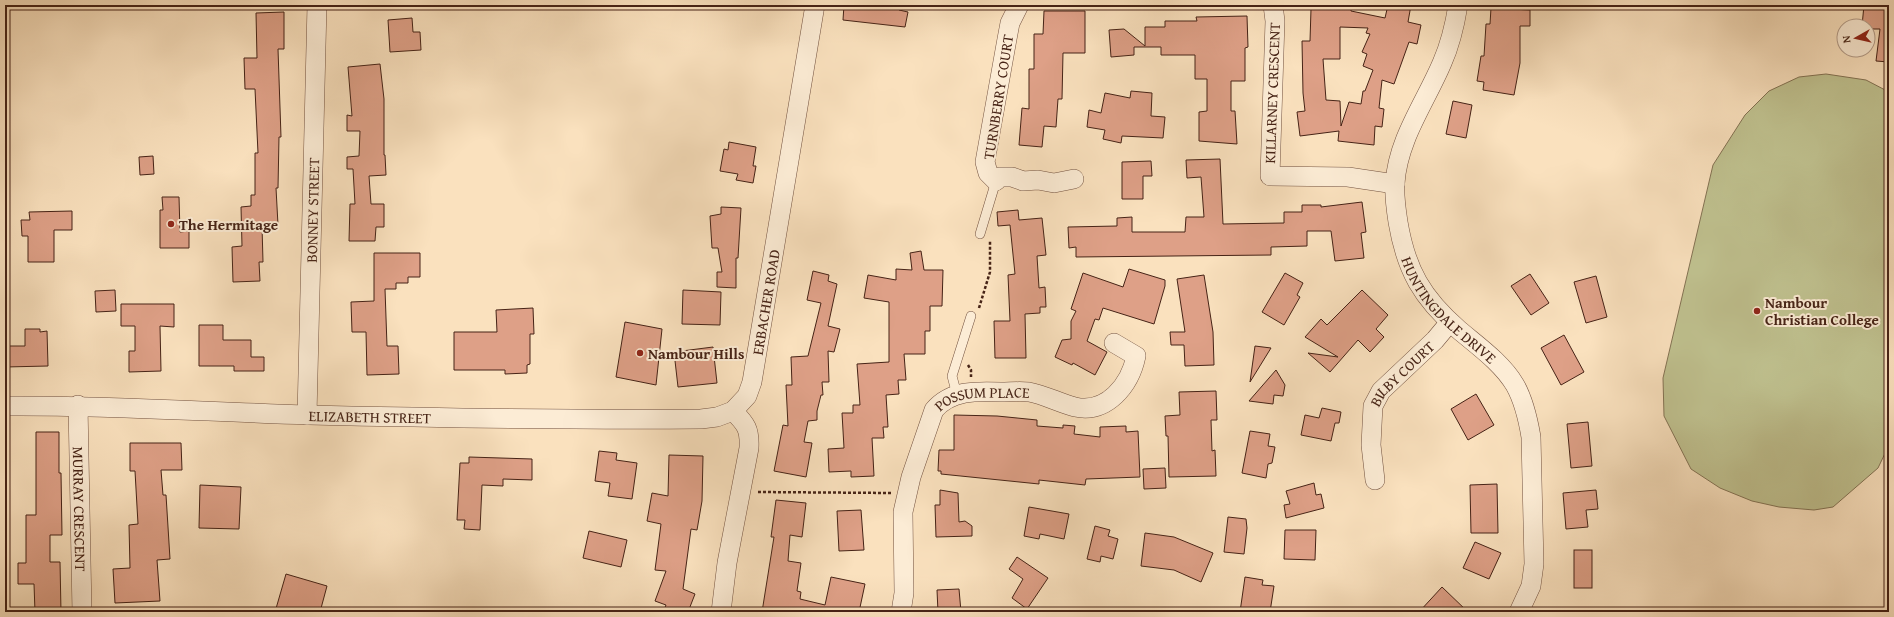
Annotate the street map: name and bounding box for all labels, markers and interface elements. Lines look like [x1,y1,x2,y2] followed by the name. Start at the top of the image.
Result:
[1836,18,1876,58] north arrow
[1259,21,1285,164] street label: KILLARNEY CRESCENT
[978,32,1018,161] street label: TURNBERRY COURT
[1838,34,1855,44] text: N
[300,157,324,263] street label: BONNEY STREET
[179,214,278,235] place label: The Hermitage
[166,219,176,229] marker: The Hermitage
[746,248,785,357] street label: ERBACHER ROAD
[1397,254,1502,368] street label: HUNTINGDALE DRIVE
[1765,292,1879,330] place label: Nambour Christian College
[1752,306,1762,316] marker: Nambour Christian College
[1364,335,1439,410] street label: BILBY COURT
[648,343,744,364] place label: Nambour Hills
[635,348,645,358] marker: Nambour Hills
[929,381,1031,415] street label: POSSUM PLACE
[308,404,432,428] street label: ELIZABETH STREET
[68,446,92,572] street label: MURRAY CRESCENT

